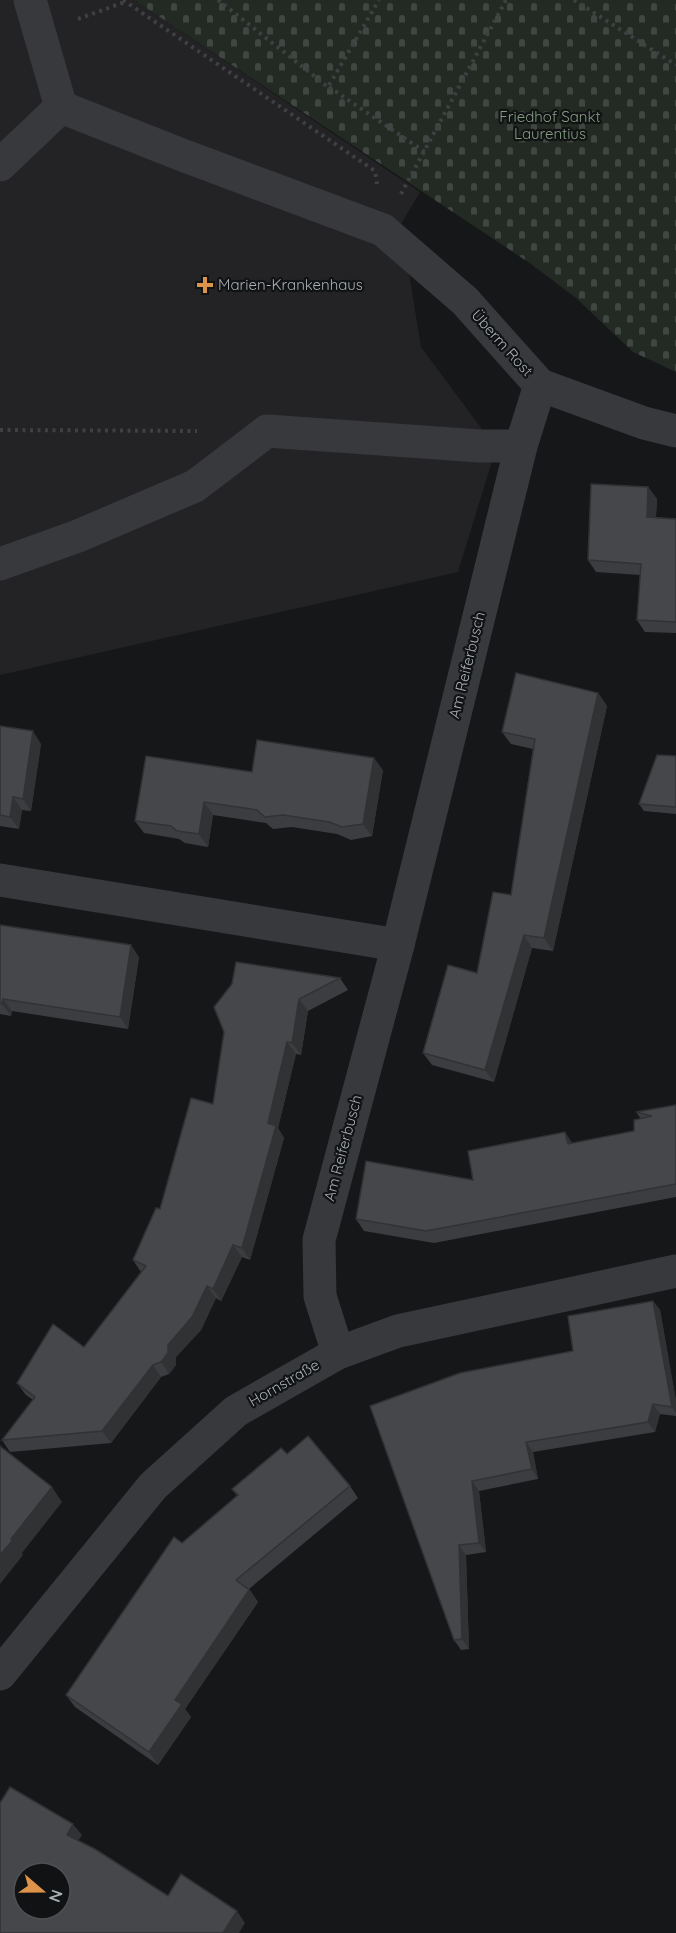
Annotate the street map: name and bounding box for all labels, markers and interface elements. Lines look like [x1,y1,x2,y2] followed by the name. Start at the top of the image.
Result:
[499,107,601,143] park label: Friedhof Sankt Laurentius
[218,275,363,294] place label: Marien-Krankenhaus
[196,276,214,294] marker: Marien-Krankenhaus
[468,305,537,380] street label: Überm Rost
[444,610,489,720] street label: Am Reiferbusch
[319,1093,366,1203] street label: Am Reiferbusch
[245,1355,323,1410] street label: Hornstraße
[12,1861,72,1921] north arrow
[45,1887,68,1905] text: N

